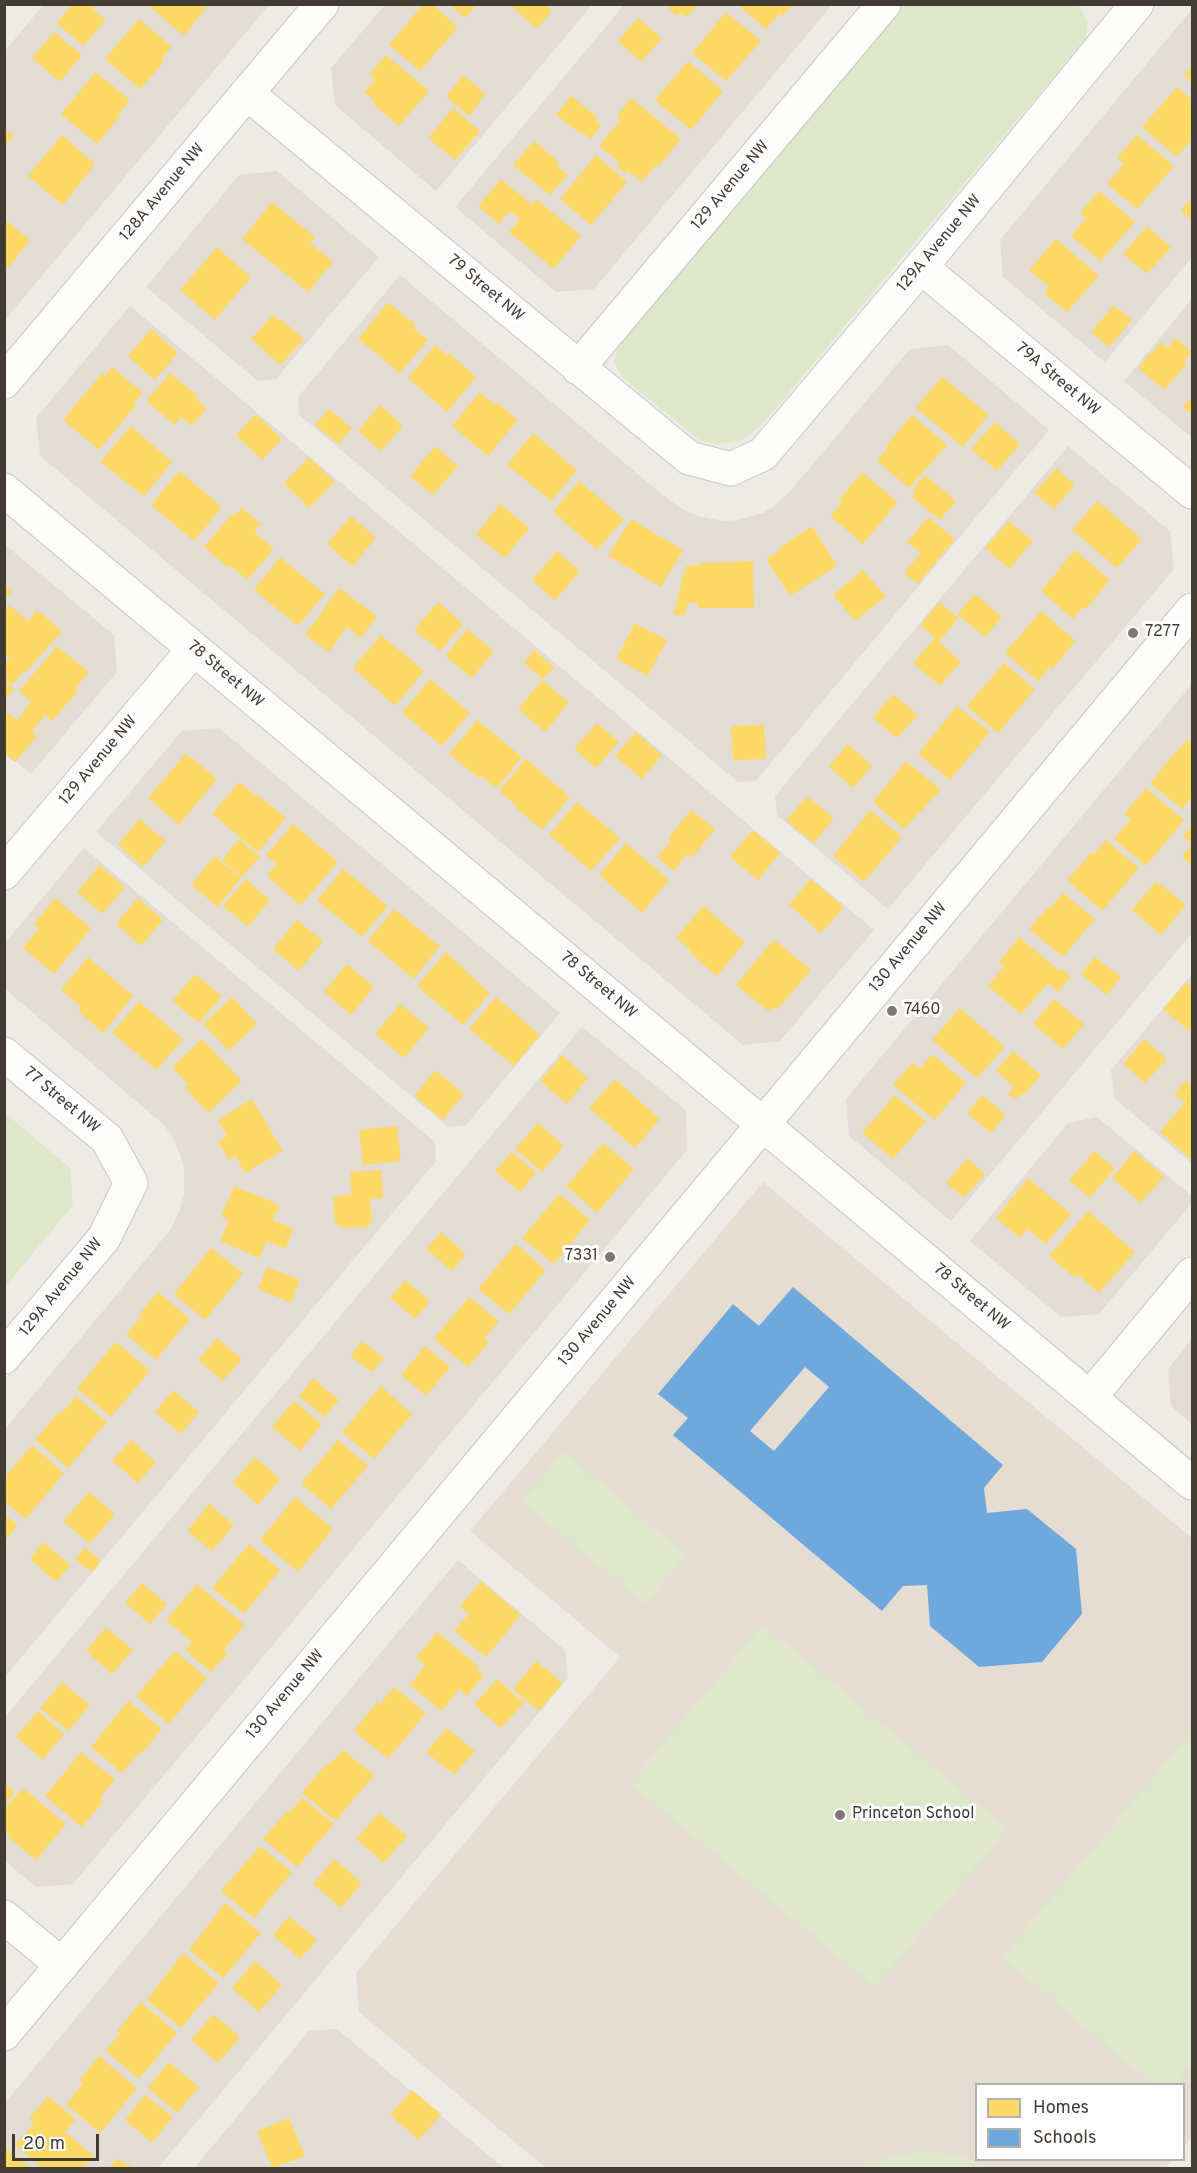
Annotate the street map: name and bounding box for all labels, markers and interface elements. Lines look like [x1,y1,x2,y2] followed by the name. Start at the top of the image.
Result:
[688,137,774,235] street label: 129 Avenue NW
[116,140,210,246] street label: 128A Avenue NW
[894,191,986,297] street label: 129A Avenue NW
[443,251,527,327] street label: 79 Street NW
[1011,339,1103,421] street label: 79A Street NW
[1145,623,1180,643] place label: 7277
[1126,626,1140,640] marker: 7277
[183,637,267,713] street label: 78 Street NW
[56,712,142,810] street label: 129 Avenue NW
[866,899,952,997] street label: 130 Avenue NW
[556,948,640,1024] street label: 78 Street NW
[904,1001,941,1021] place label: 7460
[885,1004,899,1018] marker: 7460
[19,1064,103,1138] street label: 77 Street NW
[16,1235,108,1341] street label: 129A Avenue NW
[565,1247,598,1267] place label: 7331
[603,1250,617,1264] marker: 7331
[929,1260,1013,1336] street label: 78 Street NW
[555,1273,641,1371] street label: 130 Avenue NW
[243,1646,329,1744] street label: 130 Avenue NW
[852,1805,974,1825] place label: Princeton School
[833,1808,847,1822] marker: Princeton School
[975,2083,1185,2161] legend
[1033,2097,1089,2120] text: Homes
[15,2122,102,2160] scale bar
[1033,2127,1096,2150] text: Schools
[23,2133,65,2156] text: 20 m

